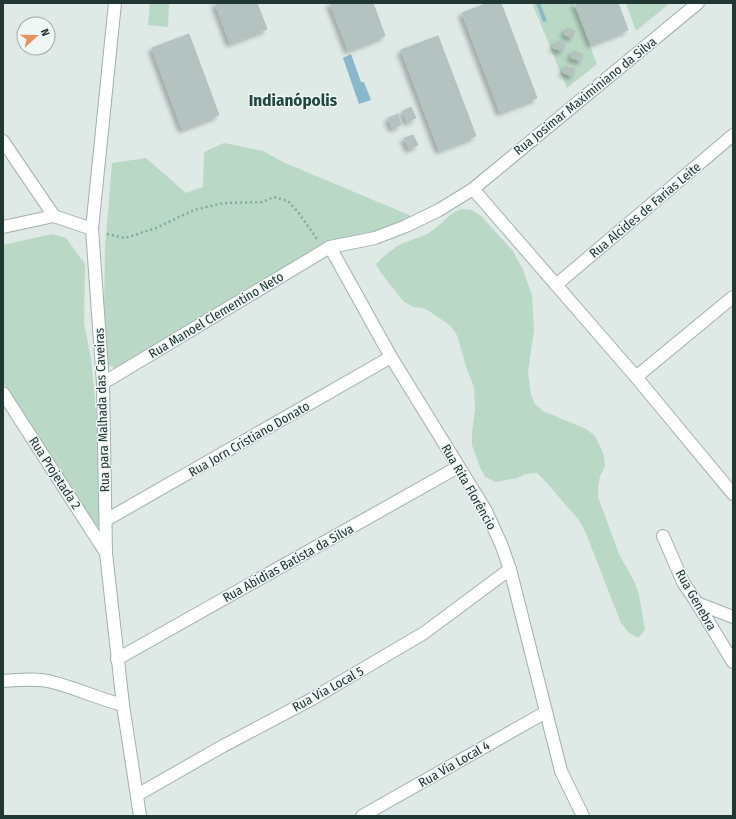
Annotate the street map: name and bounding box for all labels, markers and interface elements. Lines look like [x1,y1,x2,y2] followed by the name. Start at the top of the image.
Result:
[16,16,56,56] north arrow
[38,27,52,38] text: N
[511,34,659,158] street label: Rua Josimar Maximiniano da Silva
[249,90,338,111] district label: Indianópolis
[586,159,704,261] street label: Rua Alcides de Farias Leite
[146,269,286,361] street label: Rua Manoel Clementino Neto
[92,327,112,492] street label: Rua para Malhada das Caveiras
[186,398,312,480] street label: Rua Jorn Cristiano Donato
[26,434,84,512] street label: Rua Projetada 2
[438,442,500,533] street label: Rua Rita Florêncio
[220,521,356,605] street label: Rua Abidias Batista da Silva
[673,567,719,633] street label: Rua Genebra
[290,663,366,715] street label: Rua Via Local 5
[416,738,492,790] street label: Rua Via Local 4

